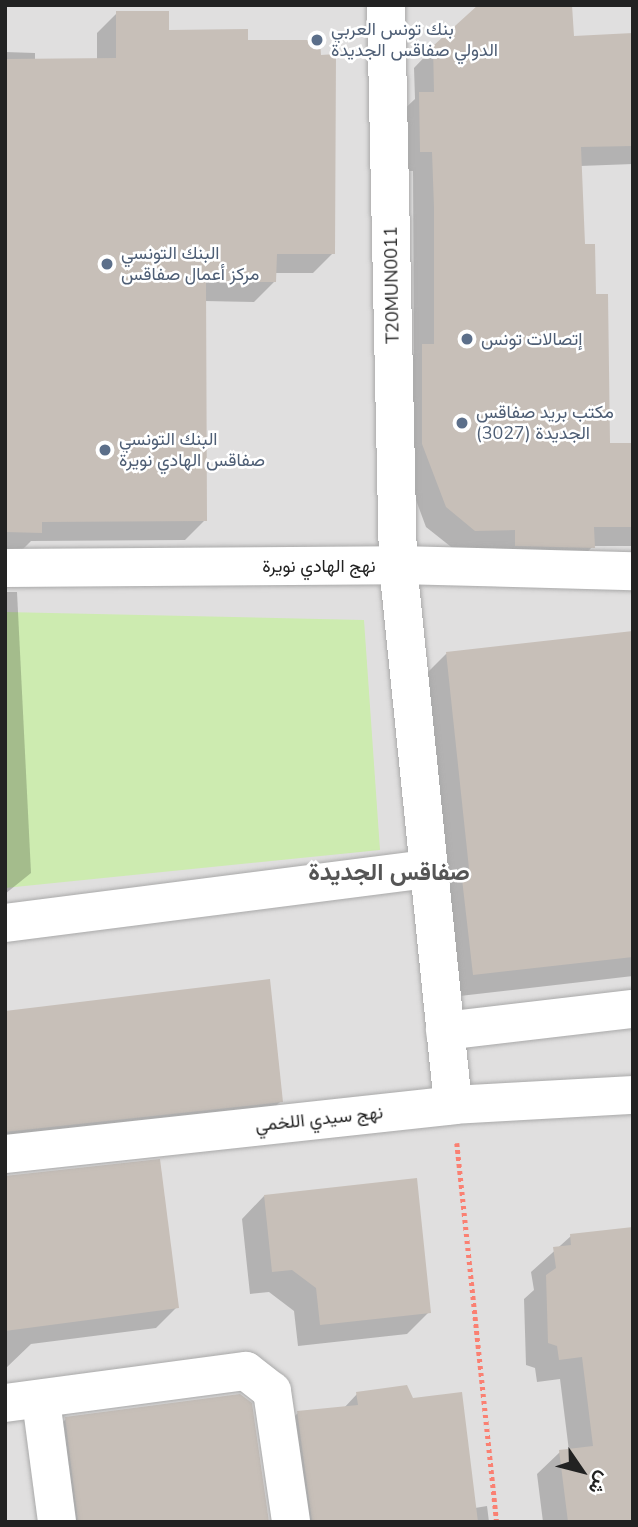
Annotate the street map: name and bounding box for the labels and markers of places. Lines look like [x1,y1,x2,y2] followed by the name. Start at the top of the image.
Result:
[331,19,498,61] place label: بنك تونس العربي الدولي صفاقس الجديدة
[309,32,325,48] marker: بنك تونس العربي الدولي صفاقس الجديدة
[121,243,259,286] place label: البنك التونسي مركز أعمال صفاقس
[99,256,115,272] marker: البنك التونسي مركز أعمال صفاقس
[481,328,582,350] place label: إتصالات تونس
[459,331,475,347] marker: إتصالات تونس
[476,402,614,444] place label: مكتب بريد صفاقس الجديدة (3027)
[454,415,470,431] marker: مكتب بريد صفاقس الجديدة (3027)
[119,429,265,472] place label: البنك التونسي صفاقس الهادي نويرة
[97,442,113,458] marker: البنك التونسي صفاقس الهادي نويرة

